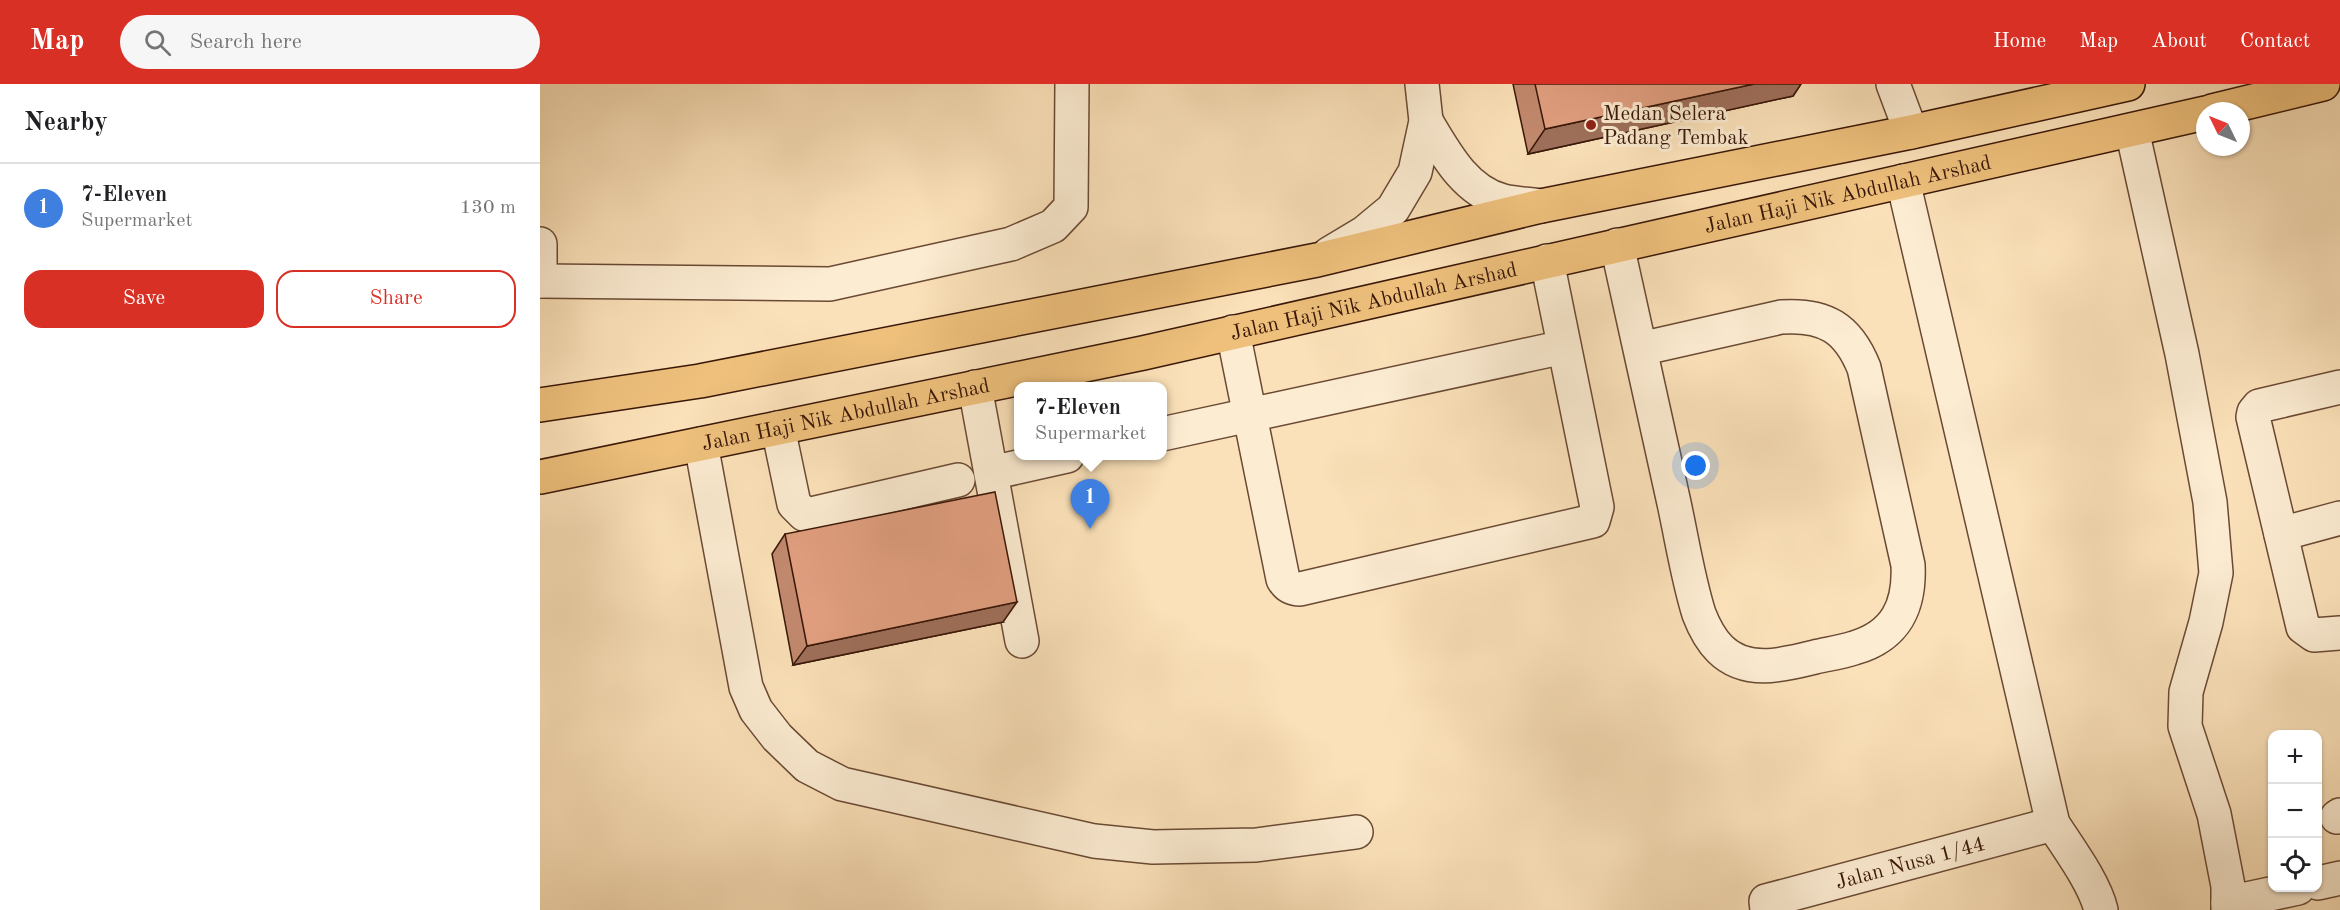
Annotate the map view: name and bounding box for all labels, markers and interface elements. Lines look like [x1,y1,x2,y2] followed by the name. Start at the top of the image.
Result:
[120,15,540,69] search box
[141,26,174,59] icon: search
[30,28,84,56] text: Map
[189,31,302,53] text: Search here
[1993,31,2046,52] text: Home
[2079,31,2118,52] text: Map
[2151,31,2207,52] text: About
[2240,31,2310,52] text: Contact
[2196,102,2250,156] north arrow
[1603,104,1749,149] place label: Medan Selera Padang Tembak
[24,110,108,136] text: Nearby
[1584,118,1598,132] marker: Medan Selera Padang Tembak
[1702,153,1993,238] street label: Jalan Haji Nik Abdullah Arshad
[81,184,167,206] text: 7-Eleven
[38,198,49,218] text: 1
[460,198,516,218] text: 130 m
[81,211,192,231] text: Supermarket
[1228,260,1519,345] street label: Jalan Haji Nik Abdullah Arshad
[24,270,264,328] button: Save
[276,270,516,328] button: Share
[700,376,992,455] street label: Jalan Haji Nik Abdullah Arshad
[1014,382,1167,460] popup
[1035,397,1121,419] text: 7-Eleven
[1035,424,1146,444] text: Supermarket
[1681,451,1710,480] your location
[1070,480,1110,529] pin: 1
[2268,730,2322,892] map controls
[2268,730,2322,784] button: +
[2268,784,2322,838] button: −
[1833,834,1987,894] street label: Jalan Nusa 1/44
[2268,838,2322,892] button: locate

